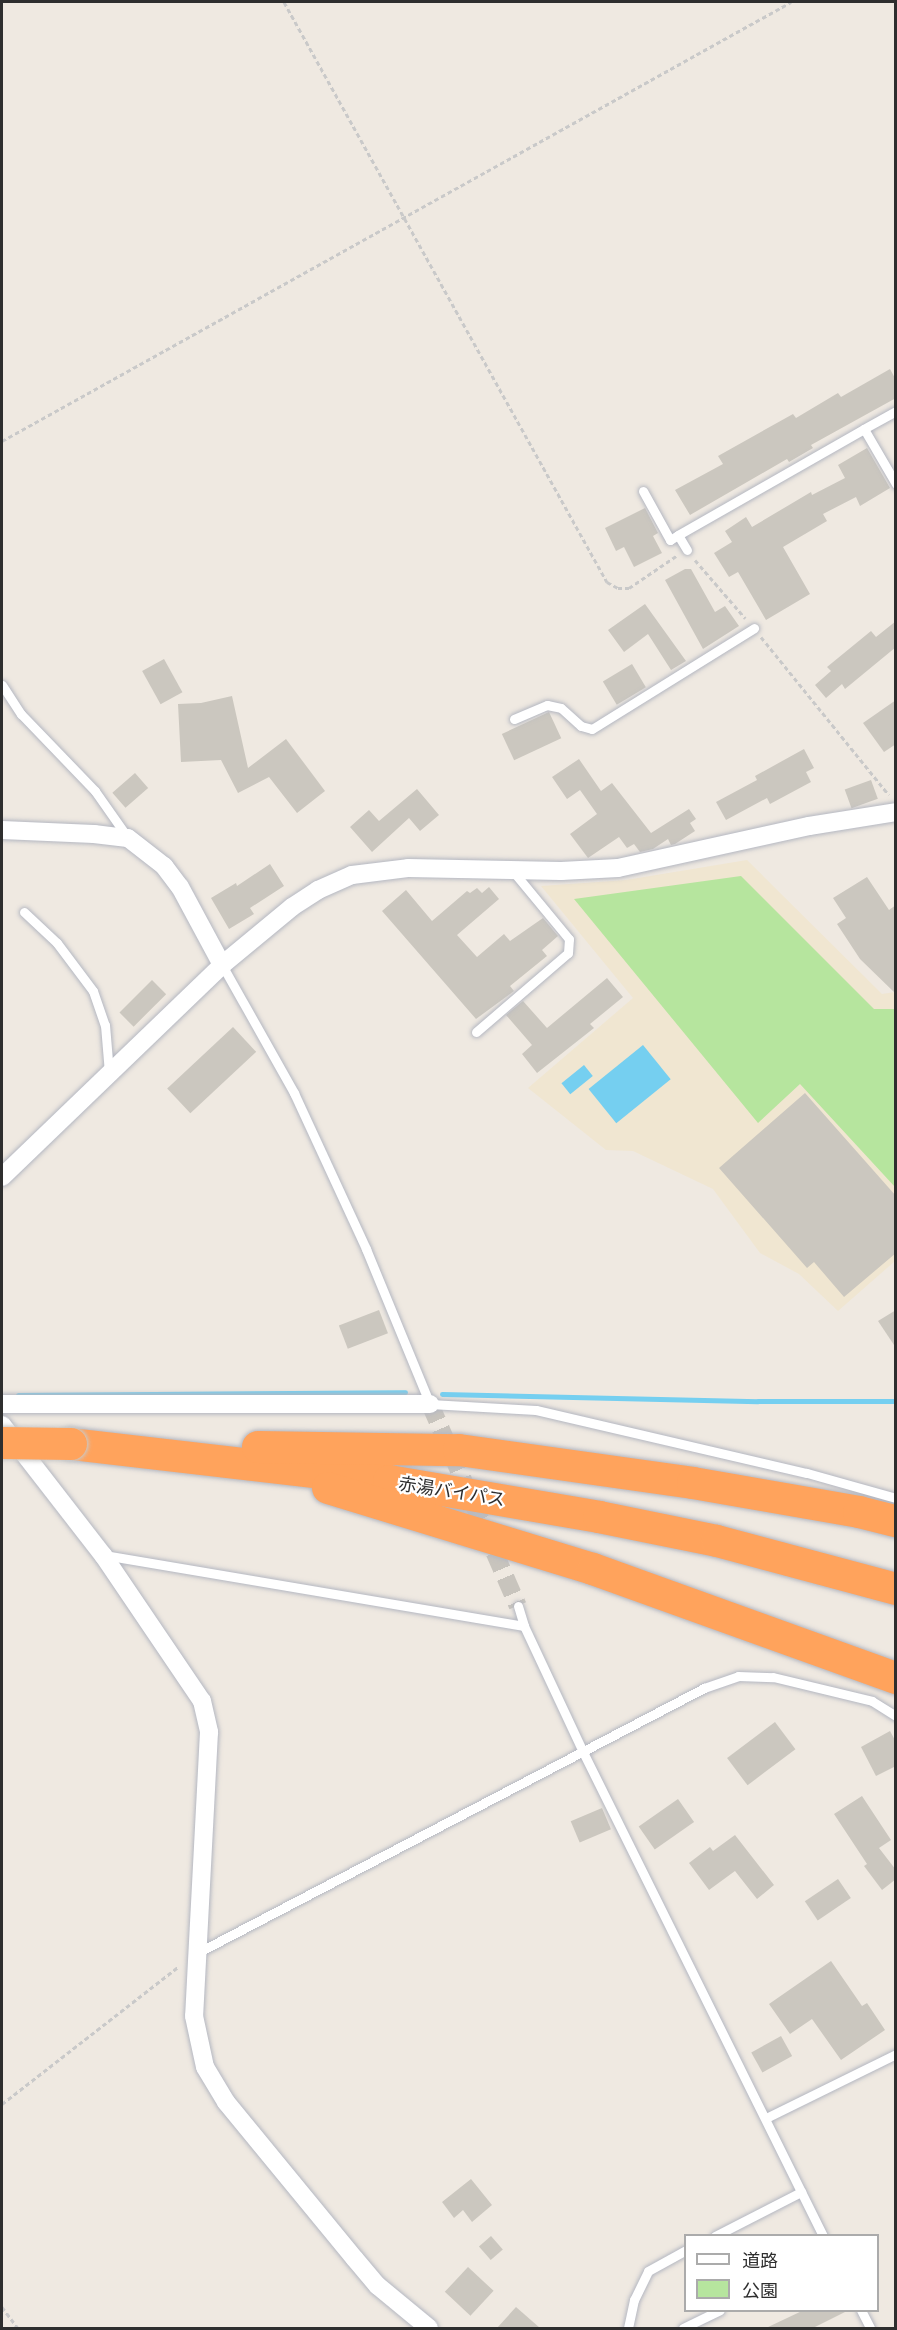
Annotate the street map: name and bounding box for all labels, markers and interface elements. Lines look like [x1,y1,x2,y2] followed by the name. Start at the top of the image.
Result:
[397,1472,507,1510] street label: 赤湯バイパス
[684,2234,879,2312] legend
[742,2248,778,2272] text: 道路
[742,2278,778,2302] text: 公園

